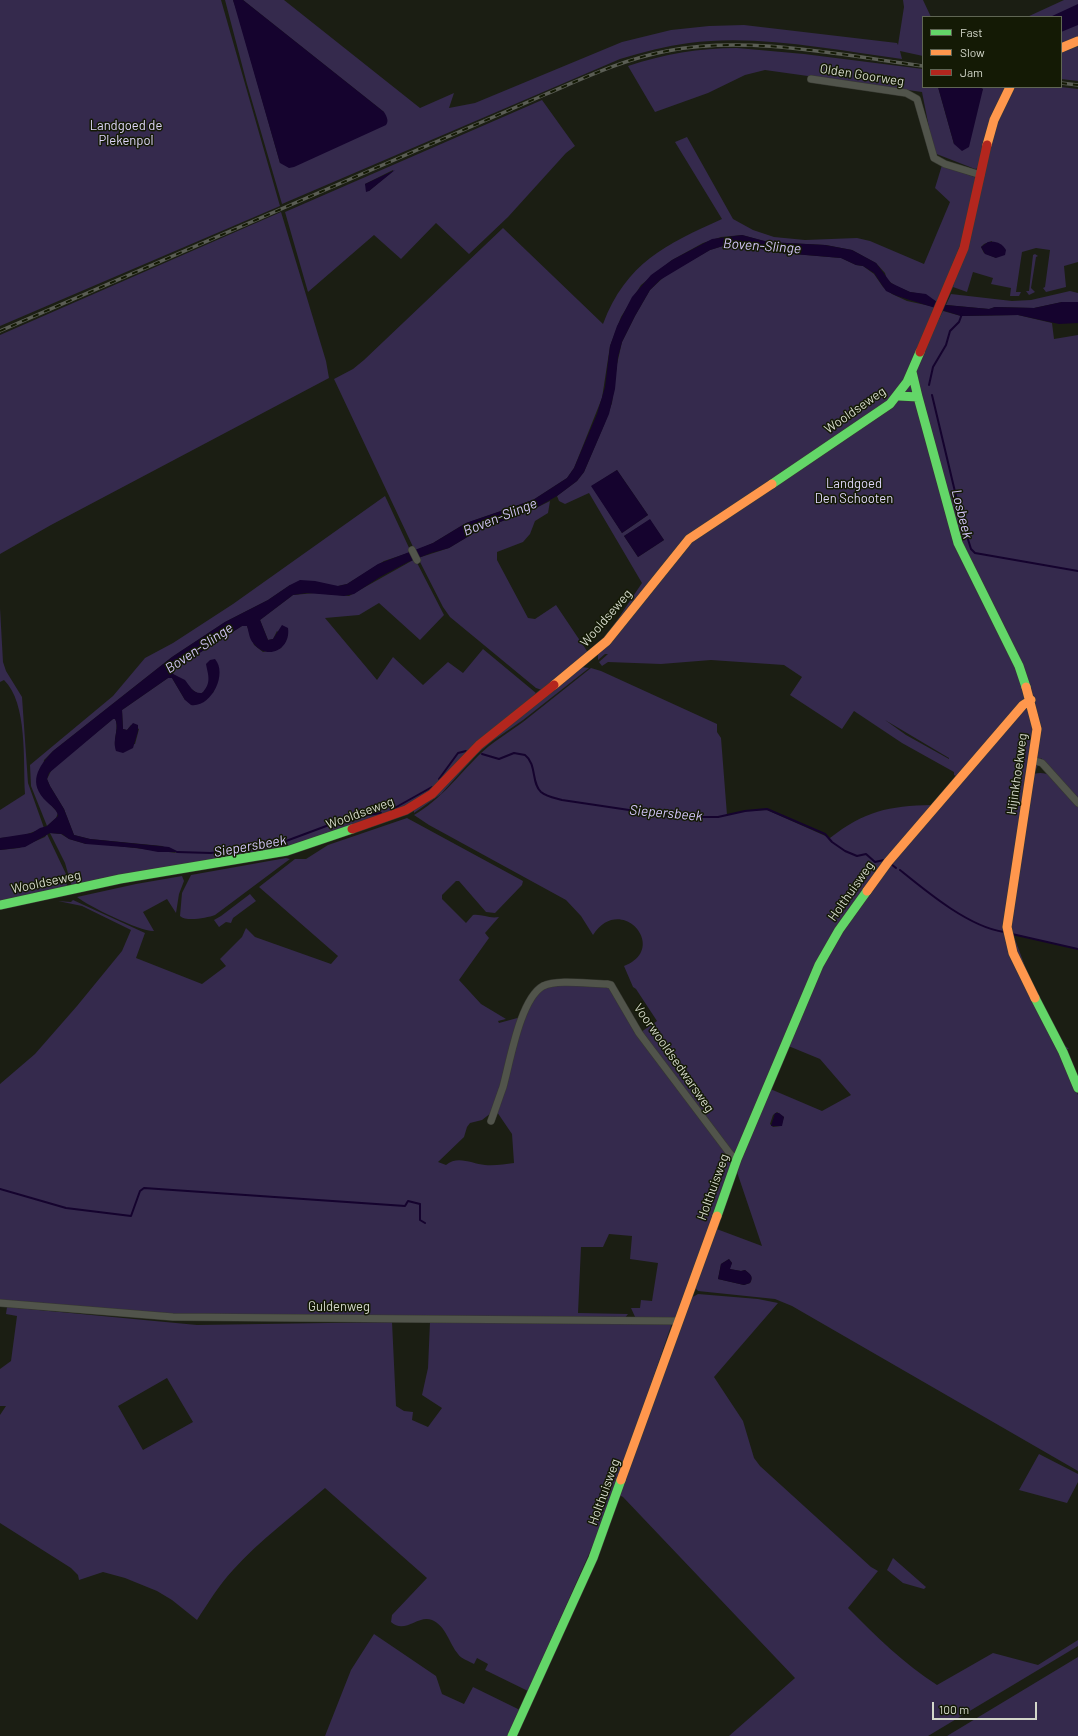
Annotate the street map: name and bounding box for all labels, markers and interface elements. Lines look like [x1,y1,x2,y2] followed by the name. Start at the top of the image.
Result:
[922,16,1062,88] legend
[960,25,983,39] text: Fast
[960,45,985,59] text: Slow
[819,61,905,89] street label: Olden Goorweg
[960,65,983,79] text: Jam
[90,118,162,149] park label: Landgoed de Plekenpol
[722,235,802,257] water label: Boven-Slinge
[821,383,889,437] street label: Wooldseweg
[815,476,893,507] park label: Landgoed Den Schooten
[948,488,976,540] water label: Losbeek
[461,495,539,539] water label: Boven-Slinge
[577,586,635,650] street label: Wooldseweg
[162,619,236,677] water label: Boven-Slinge
[1004,732,1030,816] street label: Hijinkhoekweg
[324,794,396,832] street label: Wooldseweg
[629,801,703,825] water label: Siepersbeek
[212,831,288,861] water label: Siepersbeek
[825,858,877,924] street label: Holthuisweg
[10,867,82,897] street label: Wooldseweg
[630,1001,718,1115] street label: Voorwooldsedwarsweg
[694,1152,732,1222] street label: Holthuisweg
[308,1299,370,1315] street label: Guldenweg
[585,1457,623,1527] street label: Holthuisweg
[934,1694,1039,1720] scale bar
[939,1702,969,1716] text: 100 m

